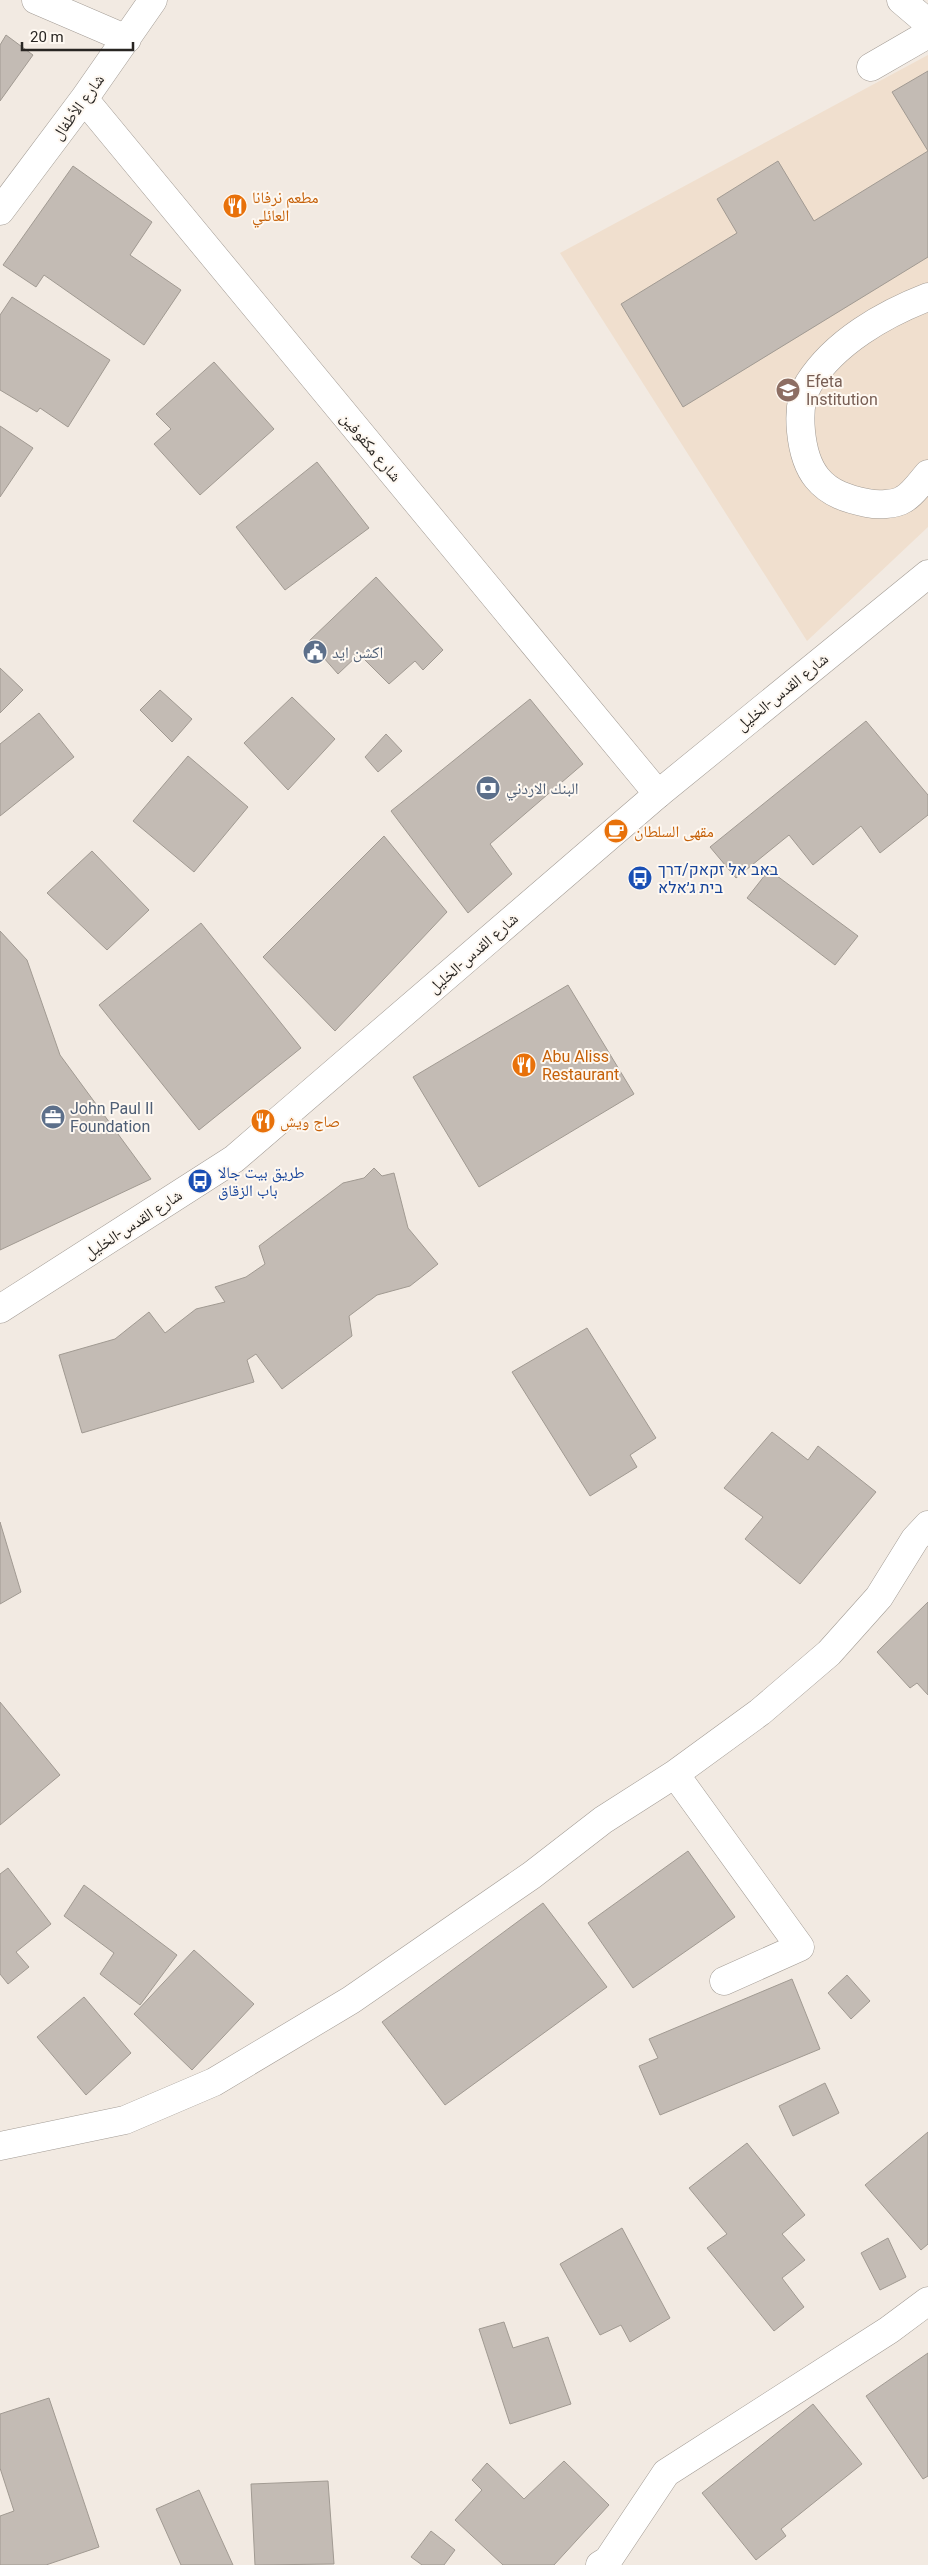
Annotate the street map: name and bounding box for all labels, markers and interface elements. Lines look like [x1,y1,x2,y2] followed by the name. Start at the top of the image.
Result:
[22,20,134,52] scale bar
[30,28,64,46] text: 20 m
[48,70,109,144] street label: شارع الأطفال
[252,188,318,228] place label: مطعم نرفانا العائلي
[222,193,248,219] restaurant icon: مطعم نرفانا العائلي
[806,372,878,409] place label: Efeta Institution
[775,377,801,403] school or university icon: Efeta Institution
[336,409,405,486] street label: شارع مكفوفين
[302,639,328,665] public building icon: اكشن ايد
[332,643,383,663] place label: اكشن ايد
[732,649,833,736] street label: شارع القدس-الخليل
[475,775,501,801] bank icon: البنك الاردني
[506,779,579,801] place label: البنك الاردني
[603,818,629,844] cafe icon: مقهى السلطان
[634,822,714,842] place label: مقهى السلطان
[658,860,779,897] place label: באב אל זקאק/דרך בית ג׳אלא
[627,865,653,891] bus stop icon: באב אל זקאק/דרך בית ג׳אלא
[424,909,523,998] street label: شارع القدس-الخليل
[542,1047,619,1084] place label: Abu Aliss Restaurant
[511,1052,537,1078] restaurant icon: Abu Aliss Restaurant
[70,1099,154,1136] place label: John Paul II Foundation
[40,1104,66,1130] office icon: John Paul II Foundation
[250,1108,276,1134] restaurant icon: صاج ويش
[280,1112,340,1132] place label: صاج ويش
[218,1163,304,1201] place label: طريق بيت جالا باب الزقاق
[187,1168,213,1194] bus stop icon: طريق بيت جالا باب الزقاق
[80,1185,186,1264] street label: شارع القدس-الخليل

